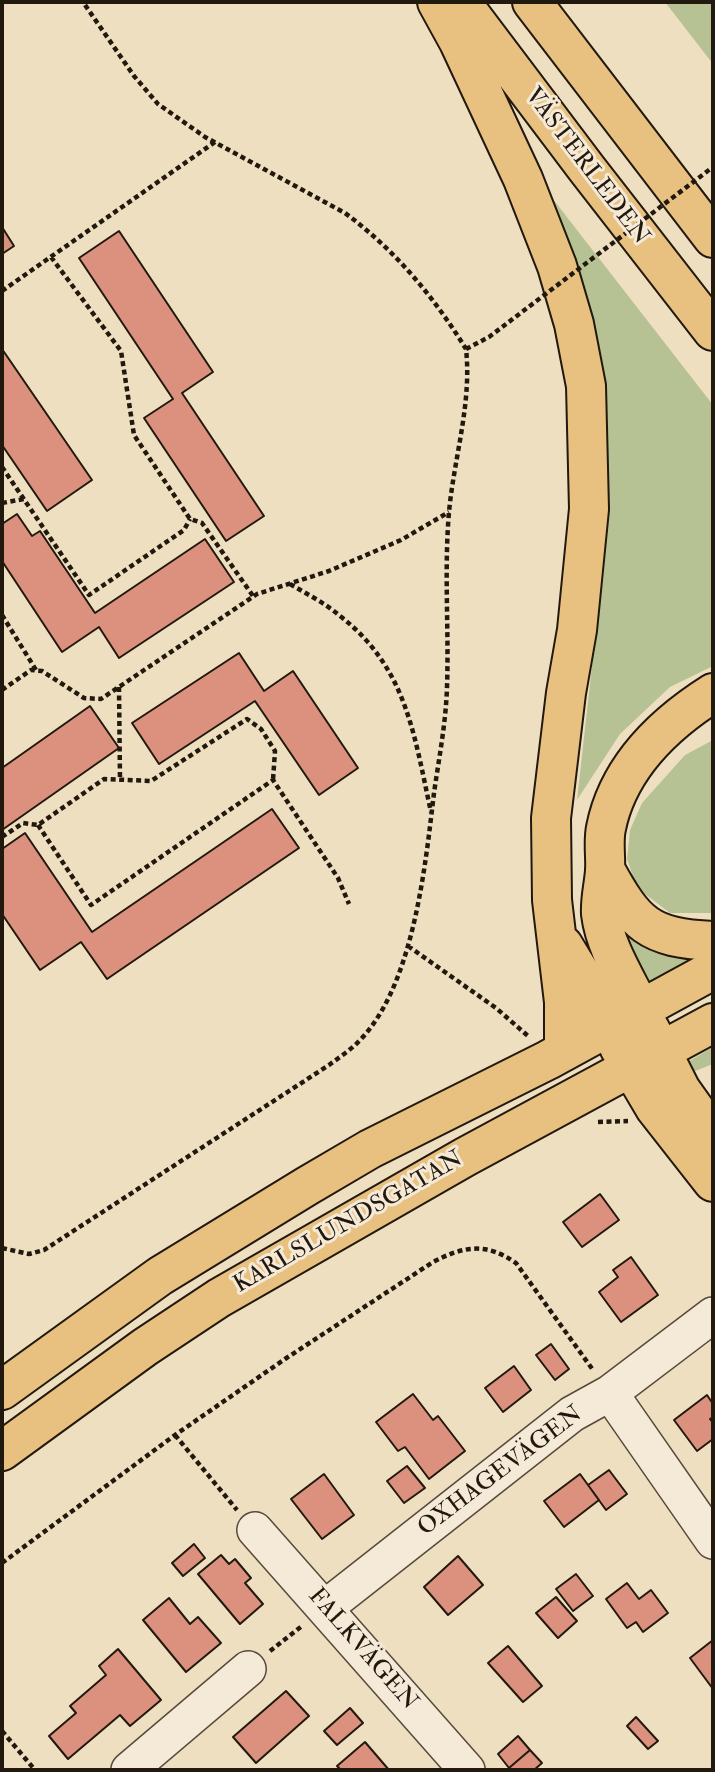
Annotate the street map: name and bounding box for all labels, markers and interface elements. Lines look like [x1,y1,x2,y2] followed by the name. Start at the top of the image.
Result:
[518,83,654,251] street label: VÄSTERLEDEN
[229,1146,469,1300] street label: KARLSLUNDSGATAN
[413,1401,589,1543] street label: OXHAGEVÄGEN
[301,1583,423,1717] street label: FALKVÄGEN

